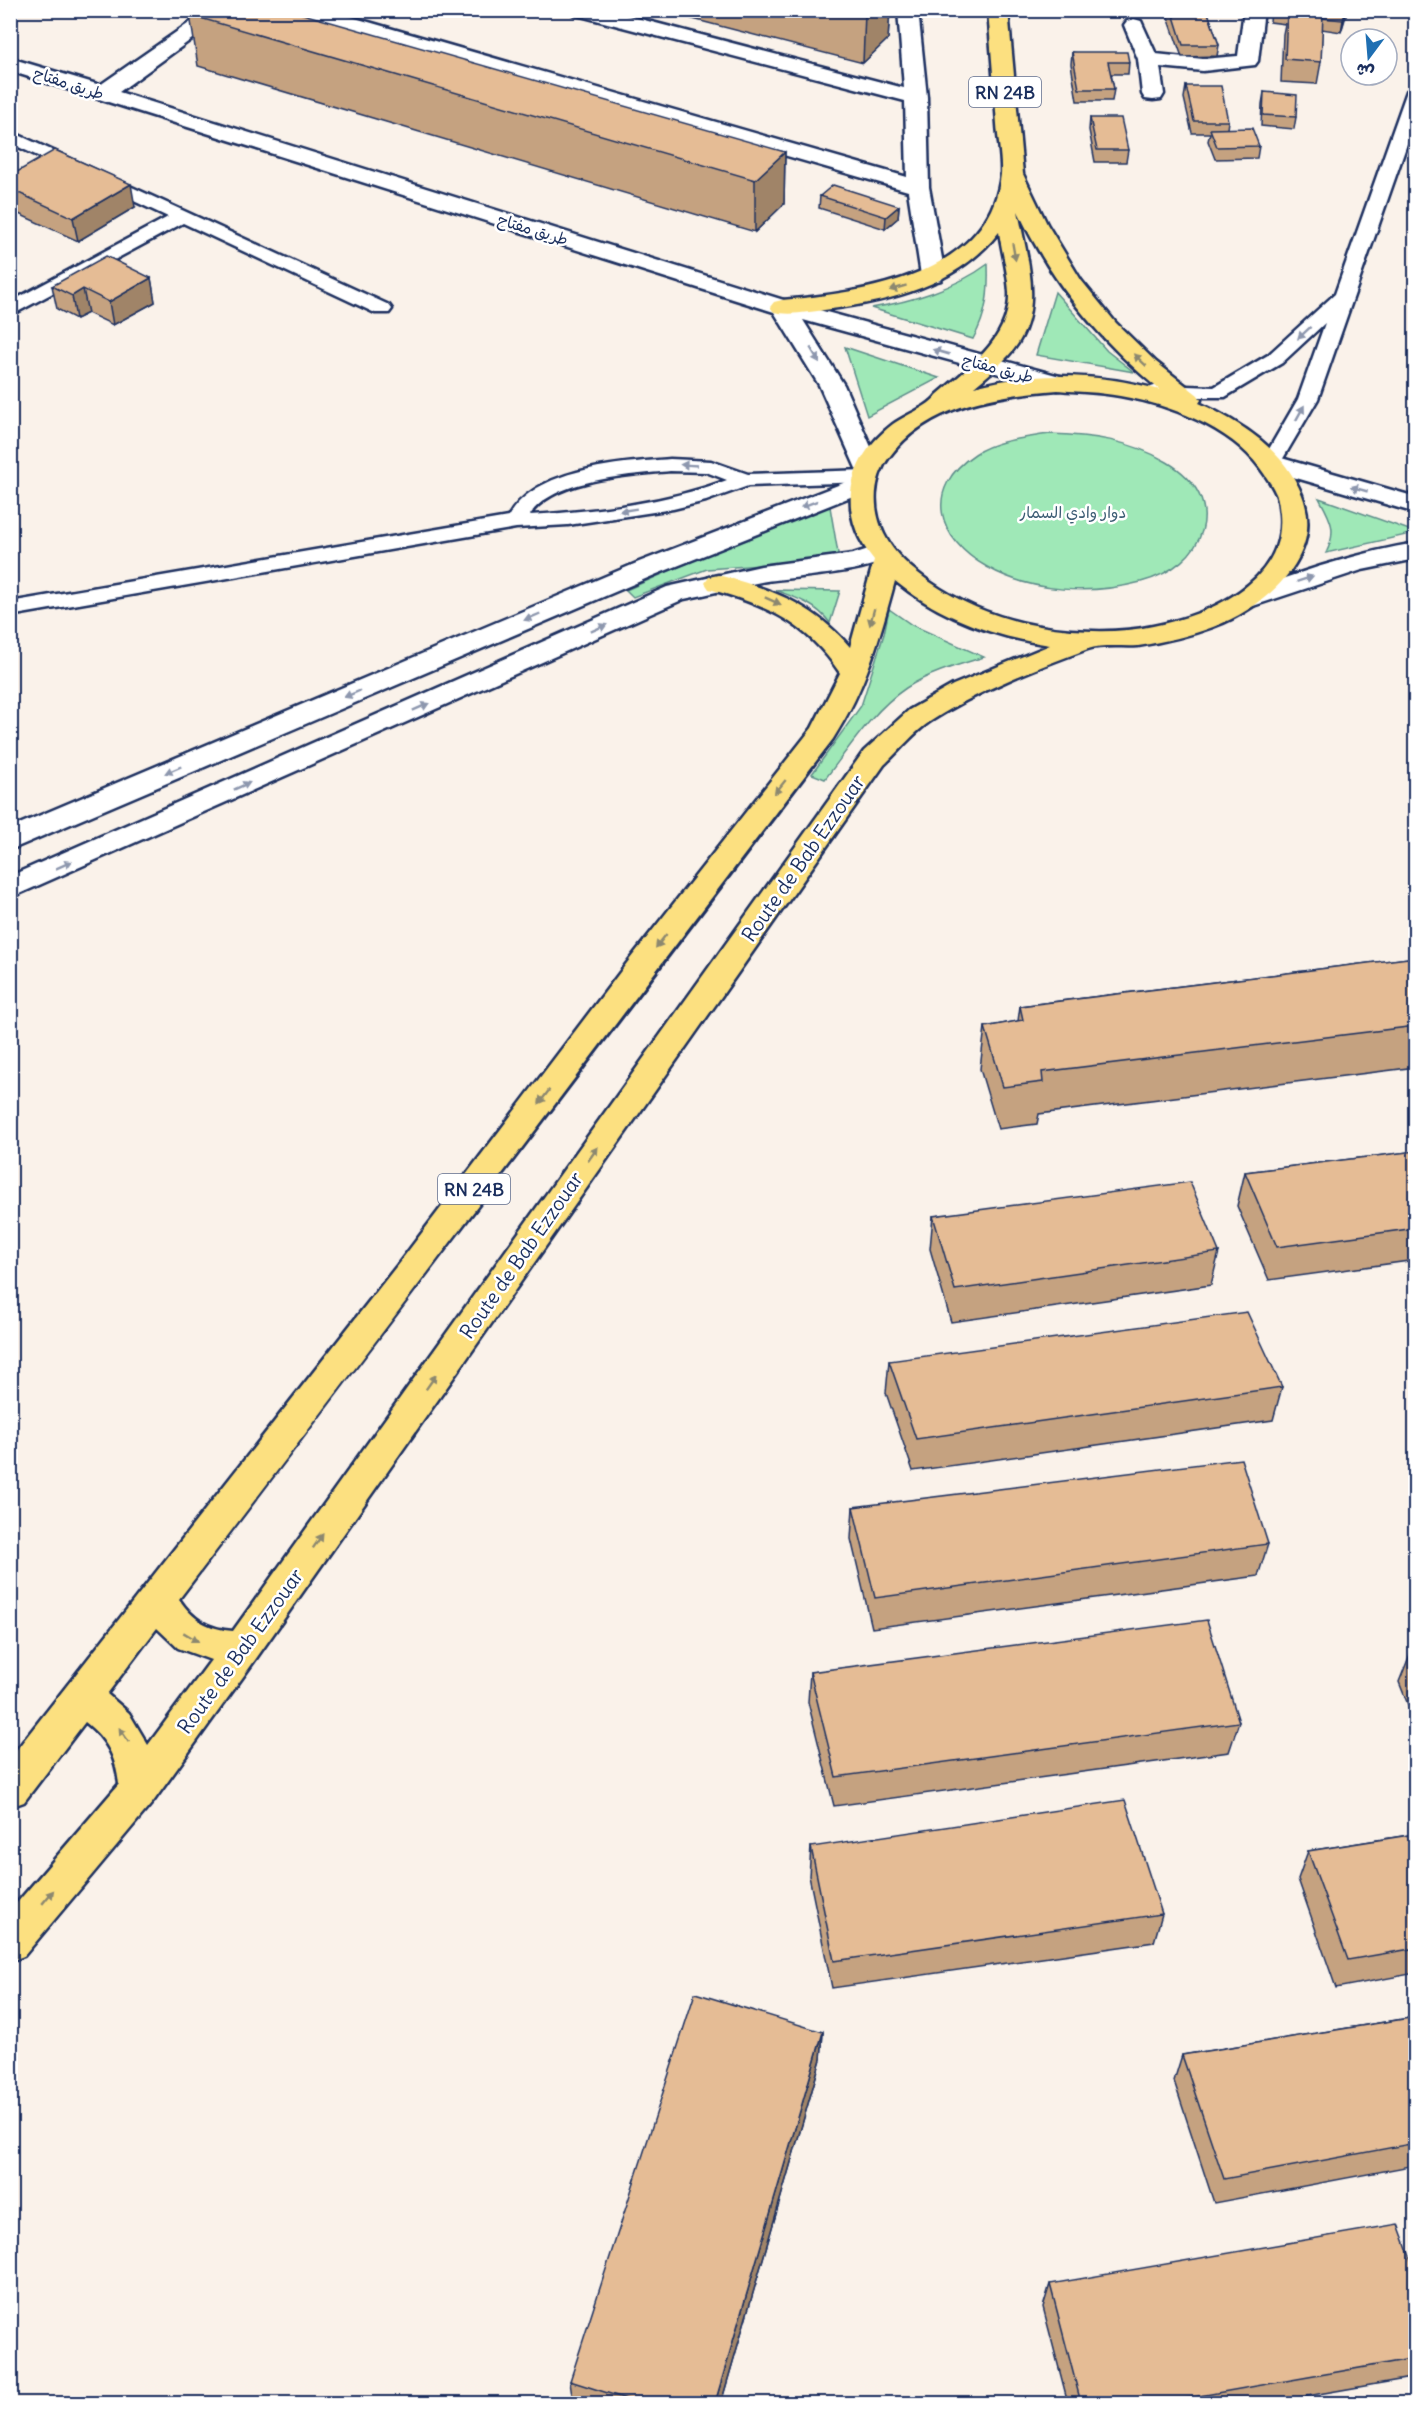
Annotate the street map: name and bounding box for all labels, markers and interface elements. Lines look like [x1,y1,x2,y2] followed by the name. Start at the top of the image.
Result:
[1339,27,1399,87] north arrow
[1354,59,1376,83] text: ش
[31,62,107,105] street label: طريق مفتاح
[969,77,1041,107] road number: RN 24B
[495,209,571,250] street label: طريق مفتاح
[1010,243,1019,262] one-way arrow
[889,284,907,293] one-way arrow
[1297,326,1311,340] one-way arrow
[810,347,821,363] one-way arrow
[931,347,949,356] one-way arrow
[960,349,1036,388] street label: طريق مفتاح
[1133,354,1147,368] one-way arrow
[1295,404,1305,421] one-way arrow
[680,460,699,469] one-way arrow
[1350,483,1368,493] one-way arrow
[800,499,818,509] one-way arrow
[1019,502,1126,524] park label: دوار وادي السمار
[618,505,637,514] one-way arrow
[1296,574,1314,584] one-way arrow
[764,596,782,606] one-way arrow
[867,608,876,626] one-way arrow
[522,612,540,622] one-way arrow
[590,623,607,632] one-way arrow
[343,689,361,699] one-way arrow
[412,702,429,711] one-way arrow
[165,766,182,775] one-way arrow
[736,770,870,946] street label: Route de Bab Ezzouar
[774,779,787,795] one-way arrow
[234,781,251,790] one-way arrow
[55,859,73,869] one-way arrow
[655,933,667,949] one-way arrow
[539,1090,551,1105] one-way arrow
[586,1147,598,1162] one-way arrow
[454,1167,588,1343] street label: Route de Bab Ezzouar
[438,1174,510,1204] road number: RN 24B
[425,1374,436,1390] one-way arrow
[312,1533,323,1549] one-way arrow
[172,1563,308,1739] street label: Route de Bab Ezzouar
[183,1631,200,1642] one-way arrow
[118,1727,129,1744] one-way arrow
[41,1890,54,1905] one-way arrow

